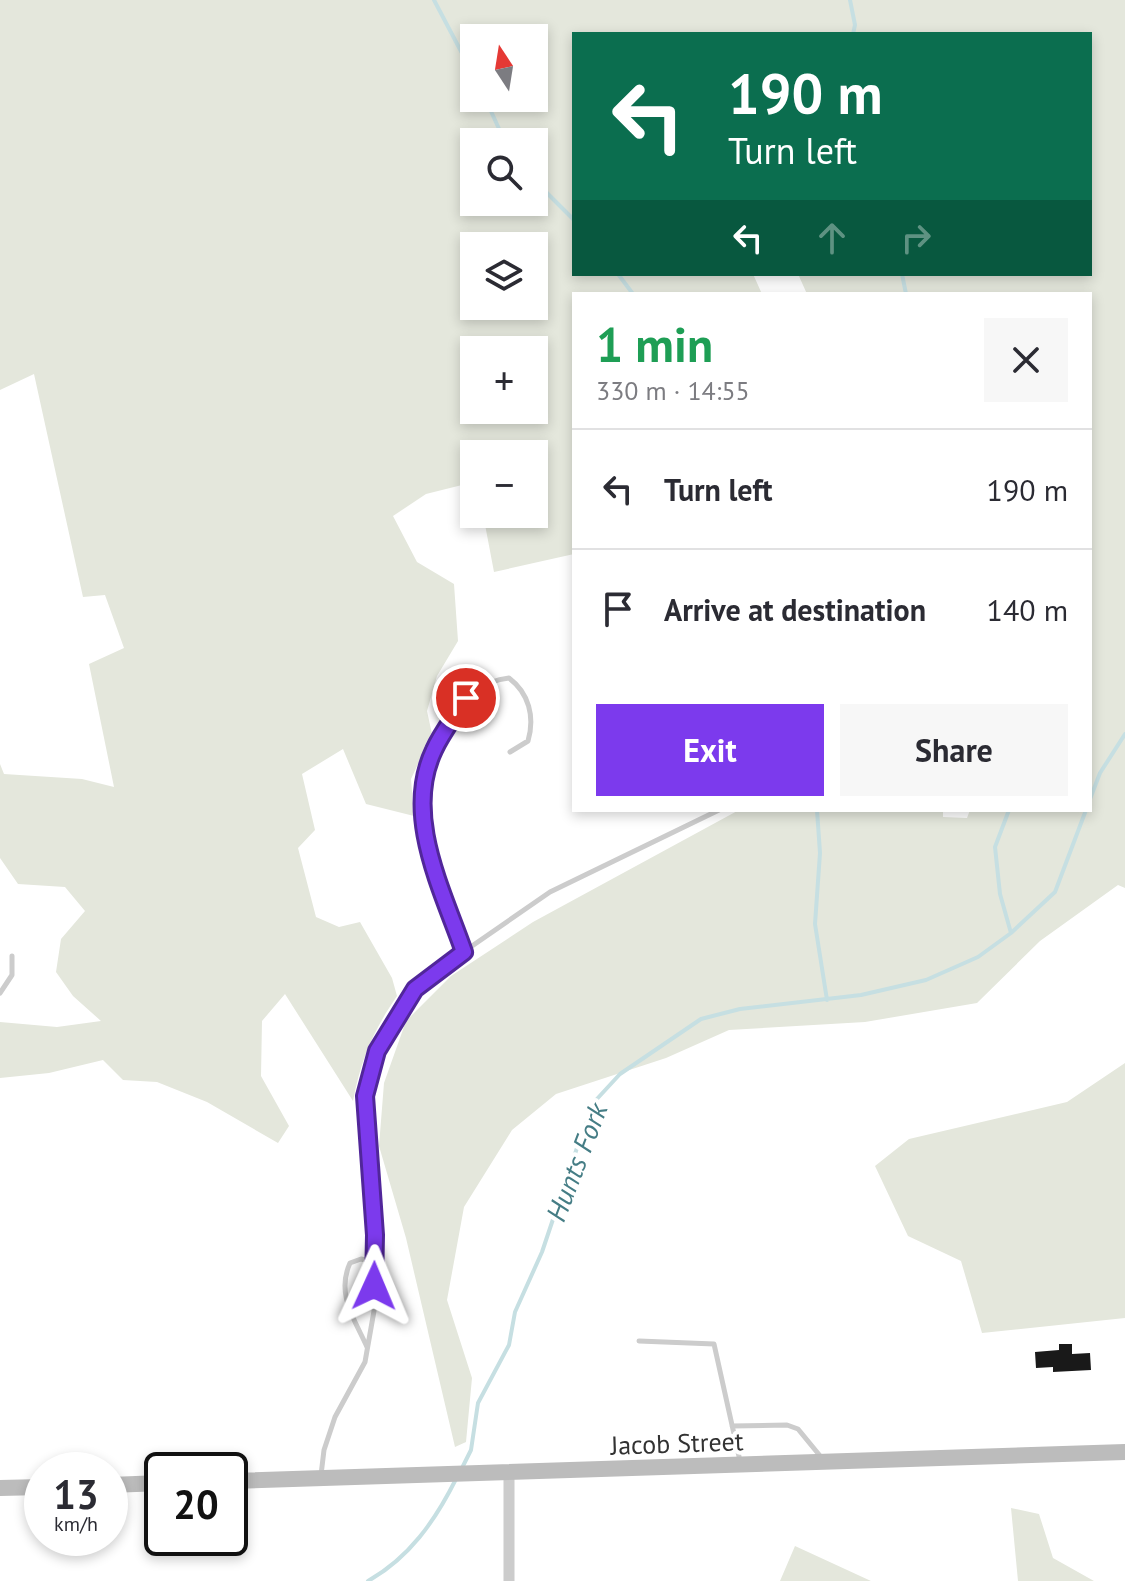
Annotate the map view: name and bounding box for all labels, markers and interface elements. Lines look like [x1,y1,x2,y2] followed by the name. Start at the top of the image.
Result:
[460,24,548,112] north arrow
[460,24,548,528] map controls
[728,57,883,129] text: 190 m
[596,64,700,168] icon: left
[728,127,857,174] text: Turn left
[460,128,548,216] button: search
[726,216,770,260] icon: left
[810,216,854,260] icon: ahead
[894,216,938,260] icon: right
[460,232,548,320] button: layers
[596,313,713,375] text: 1 min
[984,318,1068,402] button: close
[460,336,548,424] button: +
[596,374,750,407] text: 330 m · 14:55
[460,440,548,528] button: −
[596,467,640,511] icon: left
[664,470,772,509] text: Turn left
[987,470,1068,509] text: 190 m
[596,587,640,631] icon: arrive
[664,590,926,629] text: Arrive at destination
[987,590,1068,629] text: 140 m
[432,664,500,732] pin
[444,676,488,720] icon: arrive
[596,704,824,796] button: Exit
[840,704,1068,796] button: Share
[537,1096,616,1226] water label: Hunts Fork
[332,1244,416,1328] position arrow
[609,1424,744,1462] street label: Jacob Street
[144,1452,248,1556] speed limit sign: 20
[53,1468,99,1520] text: 13
[54,1511,98,1537] text: km/h

